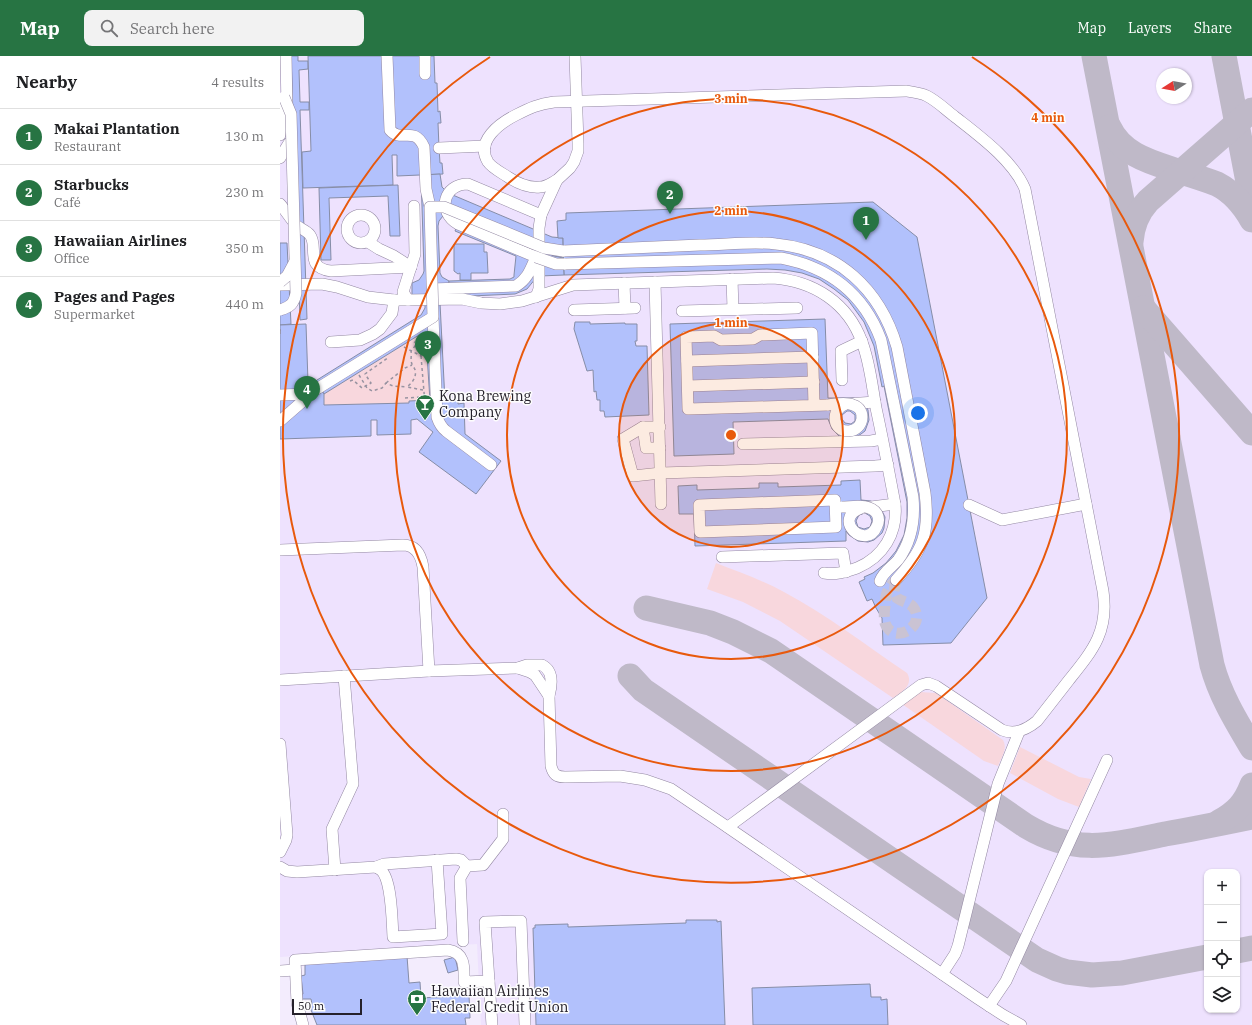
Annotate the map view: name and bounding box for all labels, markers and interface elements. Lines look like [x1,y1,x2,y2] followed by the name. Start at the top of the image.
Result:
[84,10,364,46] search box
[20,16,60,40] text: Map
[98,17,120,39] icon: search
[130,19,214,38] text: Search here
[1078,19,1106,37] text: Map
[1128,19,1172,37] text: Layers
[1194,19,1232,37] text: Share
[1156,68,1192,104] north arrow
[16,71,77,93] text: Nearby
[211,74,264,91] text: 4 results
[714,91,748,106] text: 3 min
[1031,110,1065,125] text: 4 min
[54,119,180,138] text: Makai Plantation
[25,128,33,145] text: 1
[225,128,264,145] text: 130 m
[54,138,121,155] text: Restaurant
[54,175,129,194] text: Starbucks
[657,181,683,214] pin: 2
[25,184,33,201] text: 2
[225,184,264,201] text: 230 m
[54,194,81,211] text: Café
[714,203,748,218] text: 2 min
[853,207,879,240] pin: 1
[54,231,187,250] text: Hawaiian Airlines
[25,240,33,257] text: 3
[225,240,264,257] text: 350 m
[54,250,90,267] text: Office
[54,287,175,306] text: Pages and Pages
[25,296,33,313] text: 4
[225,296,264,313] text: 440 m
[54,306,135,323] text: Supermarket
[714,315,748,330] text: 1 min
[415,331,441,364] pin: 3
[294,376,320,409] pin: 4
[439,387,532,421] place label: Kona Brewing Company
[414,393,436,421] bar icon: Kona Brewing Company
[908,403,928,423] your location
[724,428,738,442] centre of rings
[1204,869,1240,1013] map controls
[1204,869,1240,905] button: +
[1204,905,1240,941] button: −
[1204,941,1240,977] button: locate
[1204,977,1240,1013] button: layers
[431,982,569,1016] place label: Hawaiian Airlines Federal Credit Union
[406,988,428,1016] bank icon: Hawaiian Airlines Federal Credit Union
[292,997,362,1016] scale bar
[298,999,324,1013] text: 50 m

